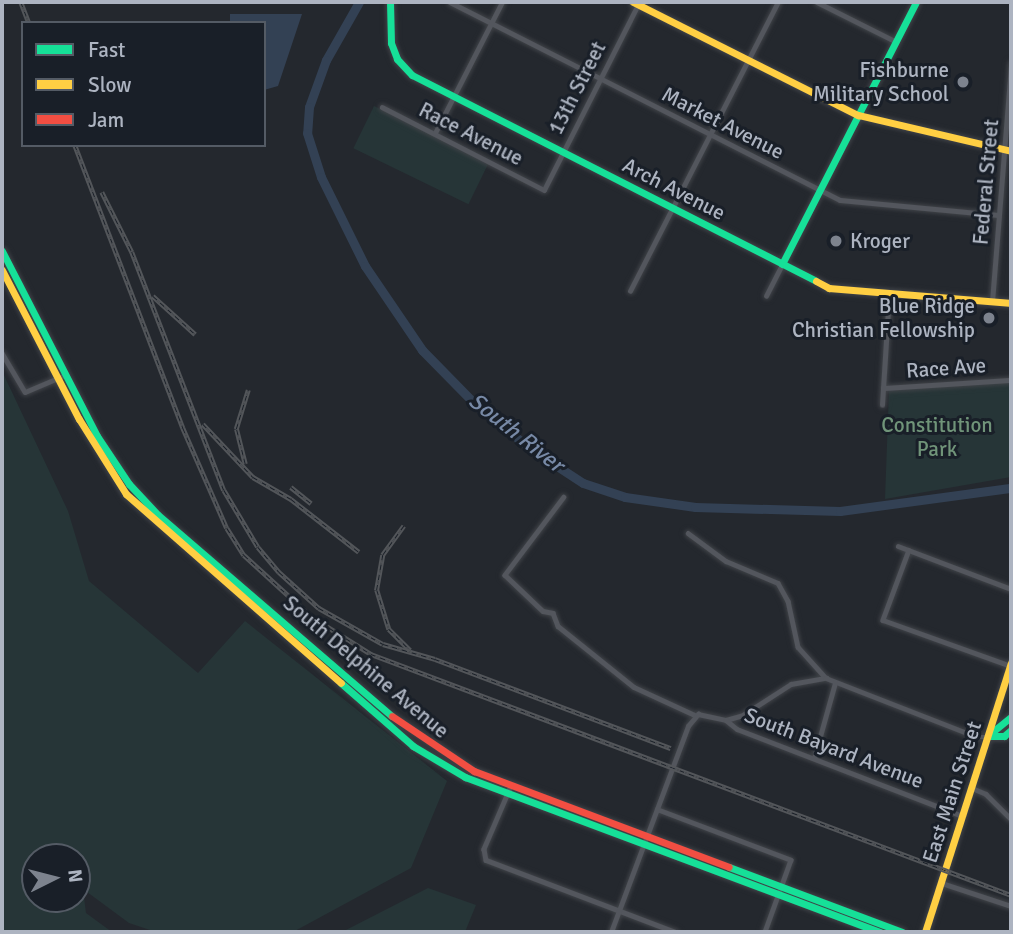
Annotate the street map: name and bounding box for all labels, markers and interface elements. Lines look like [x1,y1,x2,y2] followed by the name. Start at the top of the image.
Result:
[21,21,266,147] legend
[88,37,125,63] text: Fast
[543,37,611,139] street label: 13th Street
[813,57,949,107] place label: Fishburne Military School
[88,72,132,98] text: Slow
[955,74,971,90] marker: Fishburne Military School
[658,81,788,165] street label: Market Avenue
[415,97,527,171] street label: Race Avenue
[88,107,124,133] text: Jam
[968,118,1004,246] street label: Federal Street
[618,152,730,226] street label: Arch Avenue
[850,228,910,254] place label: Kroger
[828,233,844,249] marker: Kroger
[792,293,975,343] place label: Blue Ridge Christian Fellowship
[981,310,997,326] marker: Blue Ridge Christian Fellowship
[905,353,987,383] street label: Race Ave
[463,387,569,479] water label: South River
[881,412,993,462] park label: Constitution Park
[278,590,454,744] street label: South Delphine Avenue
[741,702,927,794] street label: South Bayard Avenue
[917,718,987,866] street label: East Main Street
[21,843,91,913] north arrow
[62,868,88,884] text: N

